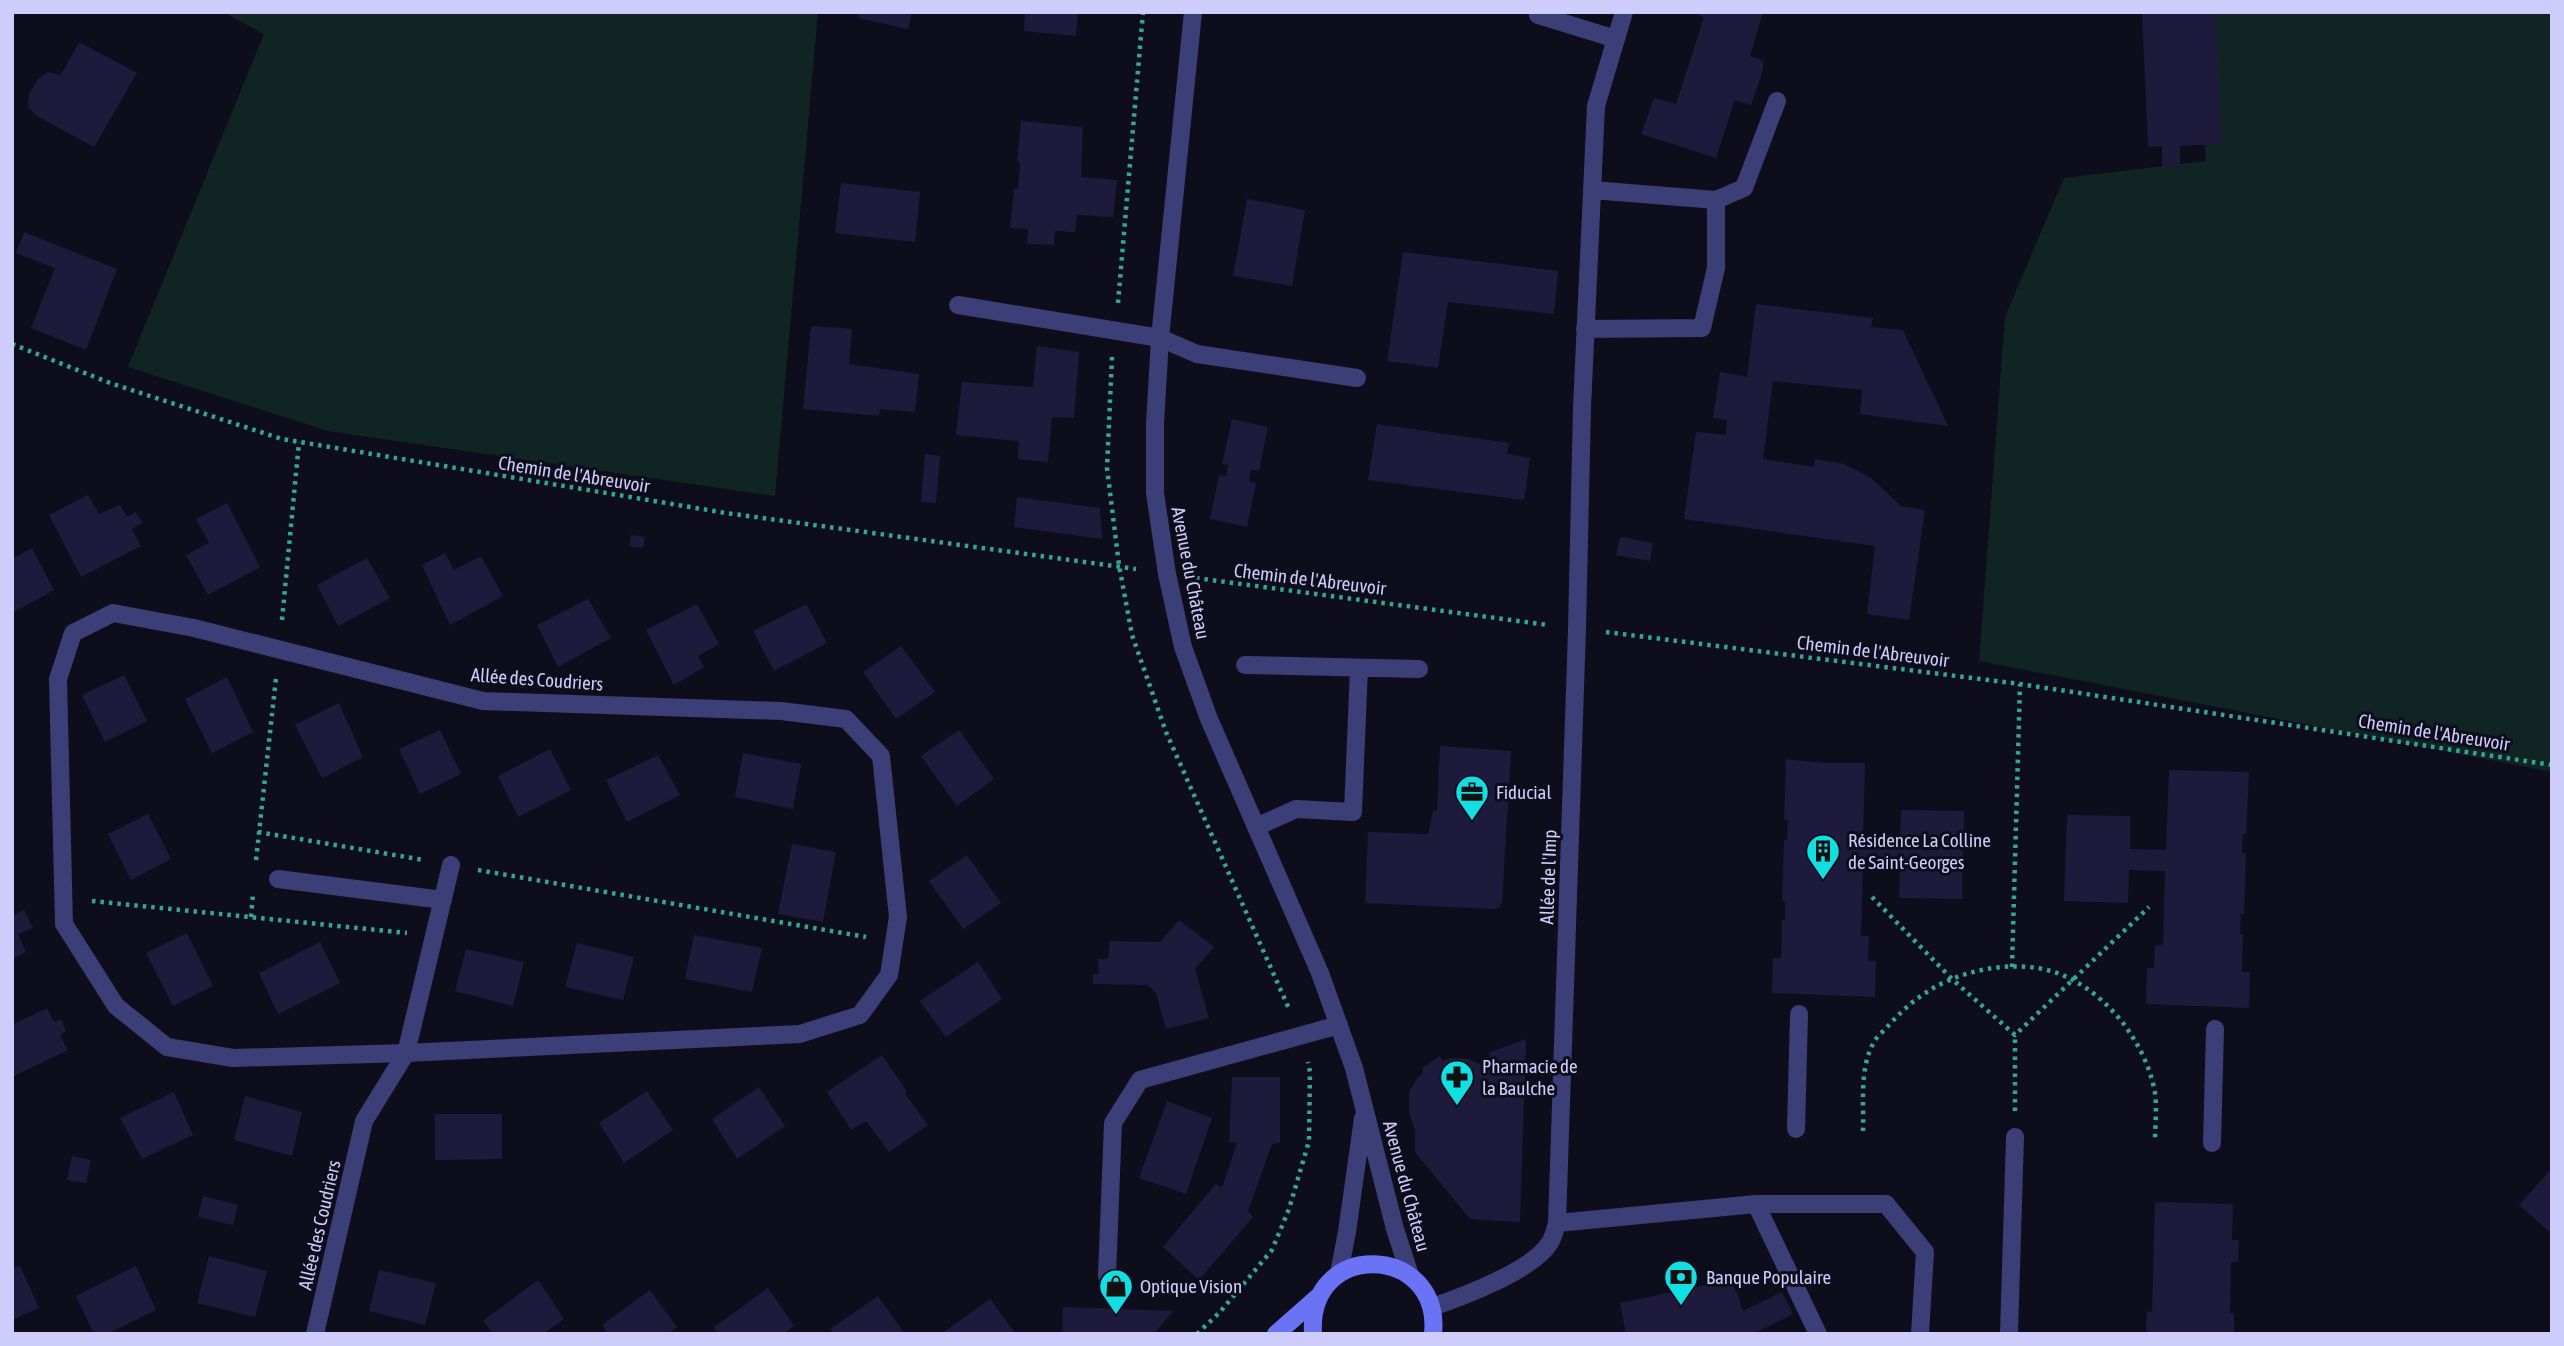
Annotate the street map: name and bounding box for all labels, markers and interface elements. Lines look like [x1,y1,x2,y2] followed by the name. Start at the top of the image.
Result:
[497,451,652,497] street label: Chemin de l'Abreuvoir
[1167,505,1215,641] street label: Avenue du Château
[1233,559,1388,599] street label: Chemin de l'Abreuvoir
[1796,631,1951,671] street label: Chemin de l'Abreuvoir
[470,663,604,695] street label: Allée des Coudriers
[2357,709,2512,755] street label: Chemin de l'Abreuvoir
[1453,773,1491,822] office icon: Fiducial
[1496,781,1551,803] place label: Fiducial
[1535,829,1561,925] street label: Allée de l'Imp
[1848,829,1991,873] place label: Résidence La Colline de Saint-Georges
[1804,832,1842,881] building icon: Résidence La Colline de Saint-Georges
[1482,1055,1578,1099] place label: Pharmacie de la Baulche
[1438,1058,1476,1107] pharmacy icon: Pharmacie de la Baulche
[1379,1118,1435,1254] street label: Avenue du Château
[293,1158,345,1292] street label: Allée des Coudriers
[1662,1258,1700,1307] bank icon: Banque Populaire
[1706,1266,1831,1288] place label: Banque Populaire
[1097,1267,1135,1316] shop icon: Optique Vision
[1140,1275,1242,1297] place label: Optique Vision

